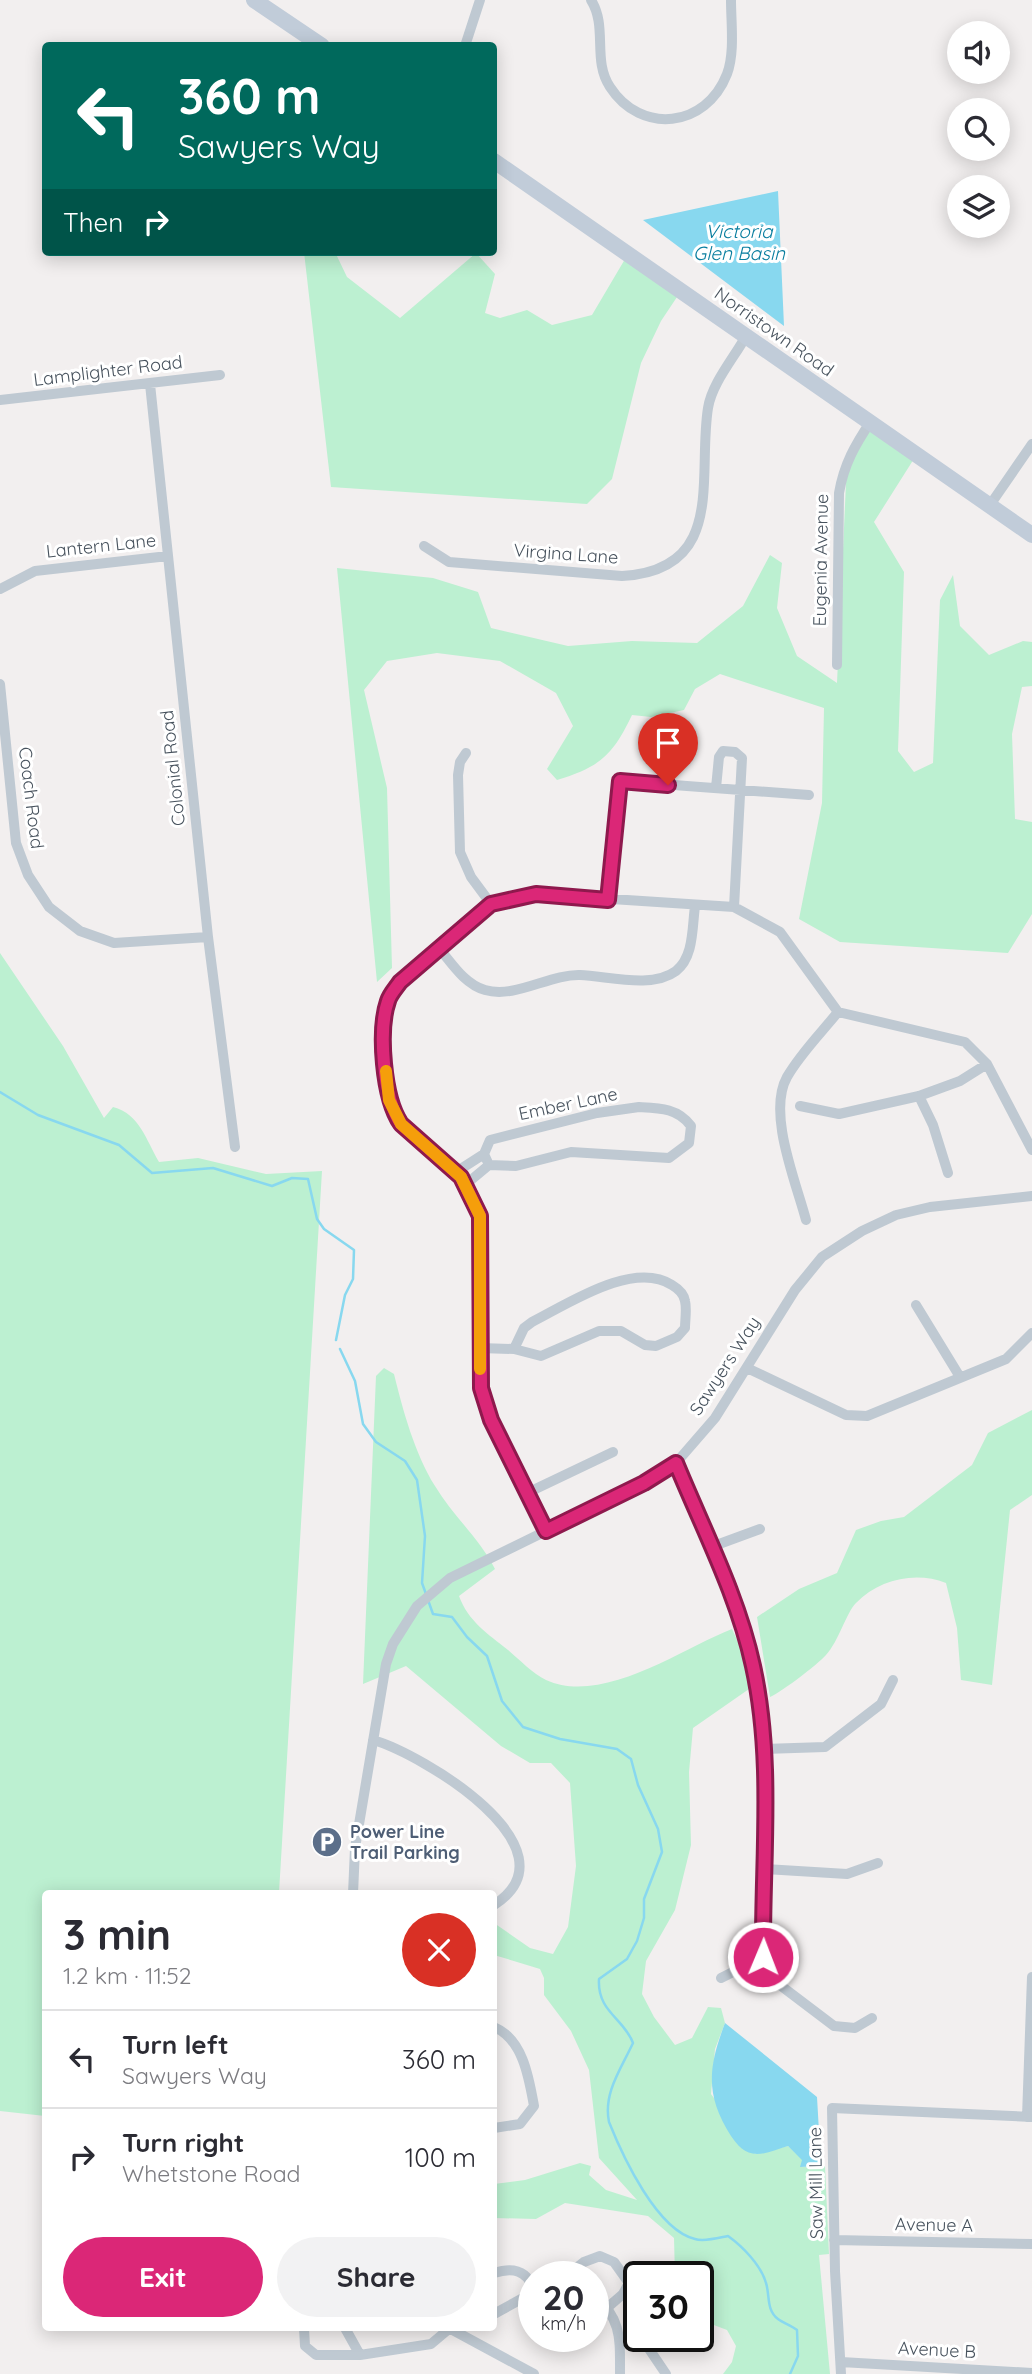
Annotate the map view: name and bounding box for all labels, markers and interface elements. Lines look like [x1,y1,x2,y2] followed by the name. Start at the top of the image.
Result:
[947,21,1010,238] map controls
[947,21,1010,84] button: sound
[178,65,320,126] text: 360 m
[63,70,154,161] icon: left
[947,98,1010,161] button: search
[178,126,380,166] text: Sawyers Way
[947,175,1010,238] button: layers
[137,203,175,241] icon: right
[63,206,123,239] text: Then
[693,219,786,265] water label: Victoria Glen Basin
[710,282,838,381] street label: Norristown Road
[32,350,184,391] street label: Lamplighter Road
[808,493,833,627] street label: Eugenia Avenue
[45,528,157,563] street label: Lantern Lane
[513,538,619,569] street label: Virgina Lane
[155,709,190,827] street label: Colonial Road
[638,713,698,785] pin
[649,724,687,762] icon: arrive
[14,746,49,850] street label: Coach Road
[516,1082,620,1125] street label: Ember Lane
[684,1312,765,1420] street label: Sawyers Way
[350,1820,460,1864] place label: Power Line Trail Parking
[310,1825,344,1859] parking icon: Power Line Trail Parking
[63,1908,171,1961] text: 3 min
[402,1913,476,1987] button: close
[726,1920,800,1994] position arrow
[63,1961,192,1990] text: 1.2 km · 11:52
[122,2028,229,2061] text: Turn left
[63,2040,101,2078] icon: left
[402,2043,476,2076] text: 360 m
[122,2061,267,2090] text: Sawyers Way
[122,2126,244,2159] text: Turn right
[803,2127,828,2239] street label: Saw Mill Lane
[63,2138,101,2176] icon: right
[405,2141,476,2174] text: 100 m
[122,2159,301,2188] text: Whetstone Road
[895,2212,974,2237] street label: Avenue A
[63,2237,263,2317] button: Exit
[277,2237,476,2317] button: Share
[623,2261,714,2352] speed limit sign: 30
[543,2275,584,2319] text: 20
[541,2312,586,2335] text: km/h
[897,2336,977,2363] street label: Avenue B

